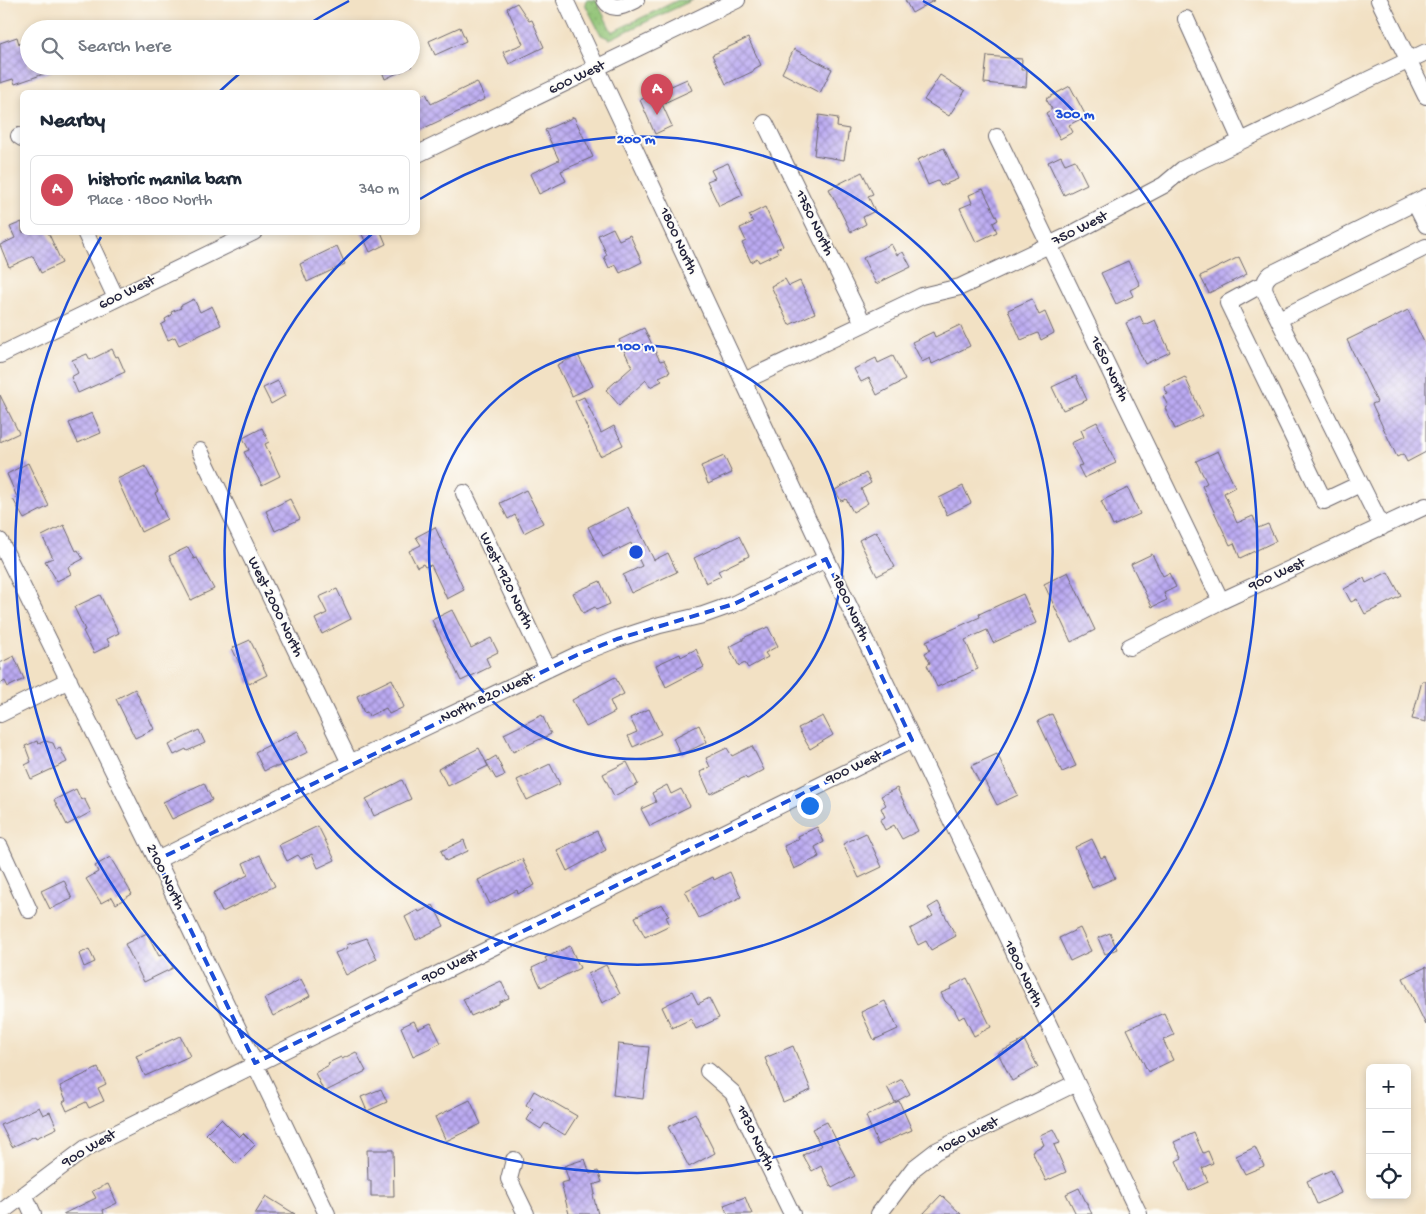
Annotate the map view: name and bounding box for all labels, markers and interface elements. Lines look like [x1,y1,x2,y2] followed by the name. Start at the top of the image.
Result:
[20,20,420,75] search box
[38,34,66,62] icon: search
[78,36,172,59] text: Search here
[546,56,610,99] street label: 600 West
[641,74,673,115] pin: A
[1054,106,1095,124] text: 300 m
[40,110,105,135] text: Nearby
[617,131,656,149] text: 200 m
[88,169,241,192] text: historic manila barn
[52,181,62,200] text: A
[359,181,399,200] text: 340 m
[790,186,838,259] street label: 1750 North
[88,192,212,211] text: Place · 1800 North
[654,204,701,277] street label: 1800 North
[1048,207,1112,251] street label: 750 West
[96,271,160,314] street label: 600 West
[1085,332,1133,405] street label: 1650 North
[616,338,655,356] text: 100 m
[475,530,537,632] street label: West 1920 North
[627,543,645,561] centre of rings
[1245,553,1310,596] street label: 900 West
[243,554,307,660] street label: West 2000 North
[826,571,873,644] street label: 1800 North
[438,668,538,727] street label: North 820 West
[822,746,887,790] street label: 900 West
[797,793,823,819] your location
[141,841,189,913] street label: 2100 North
[999,937,1047,1010] street label: 1800 North
[418,945,483,989] street label: 900 West
[1366,1064,1411,1199] map controls
[1366,1064,1411,1109] button: +
[731,1101,779,1174] street label: 1930 North
[1366,1109,1411,1154] button: −
[933,1112,1003,1160] street label: 1060 West
[58,1125,121,1173] street label: 900 West
[1366,1154,1411,1199] button: locate

